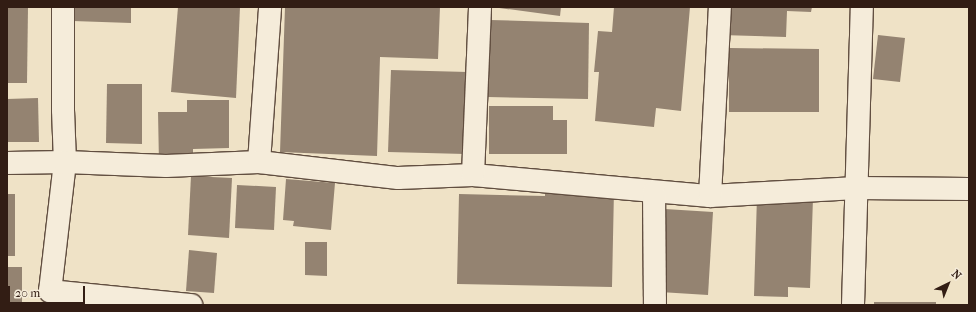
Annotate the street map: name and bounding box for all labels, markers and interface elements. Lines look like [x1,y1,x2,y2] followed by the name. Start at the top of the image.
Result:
[928,264,968,304] north arrow
[949,267,964,282] text: N
[10,278,87,304] scale bar
[15,286,40,300] text: 20 m

